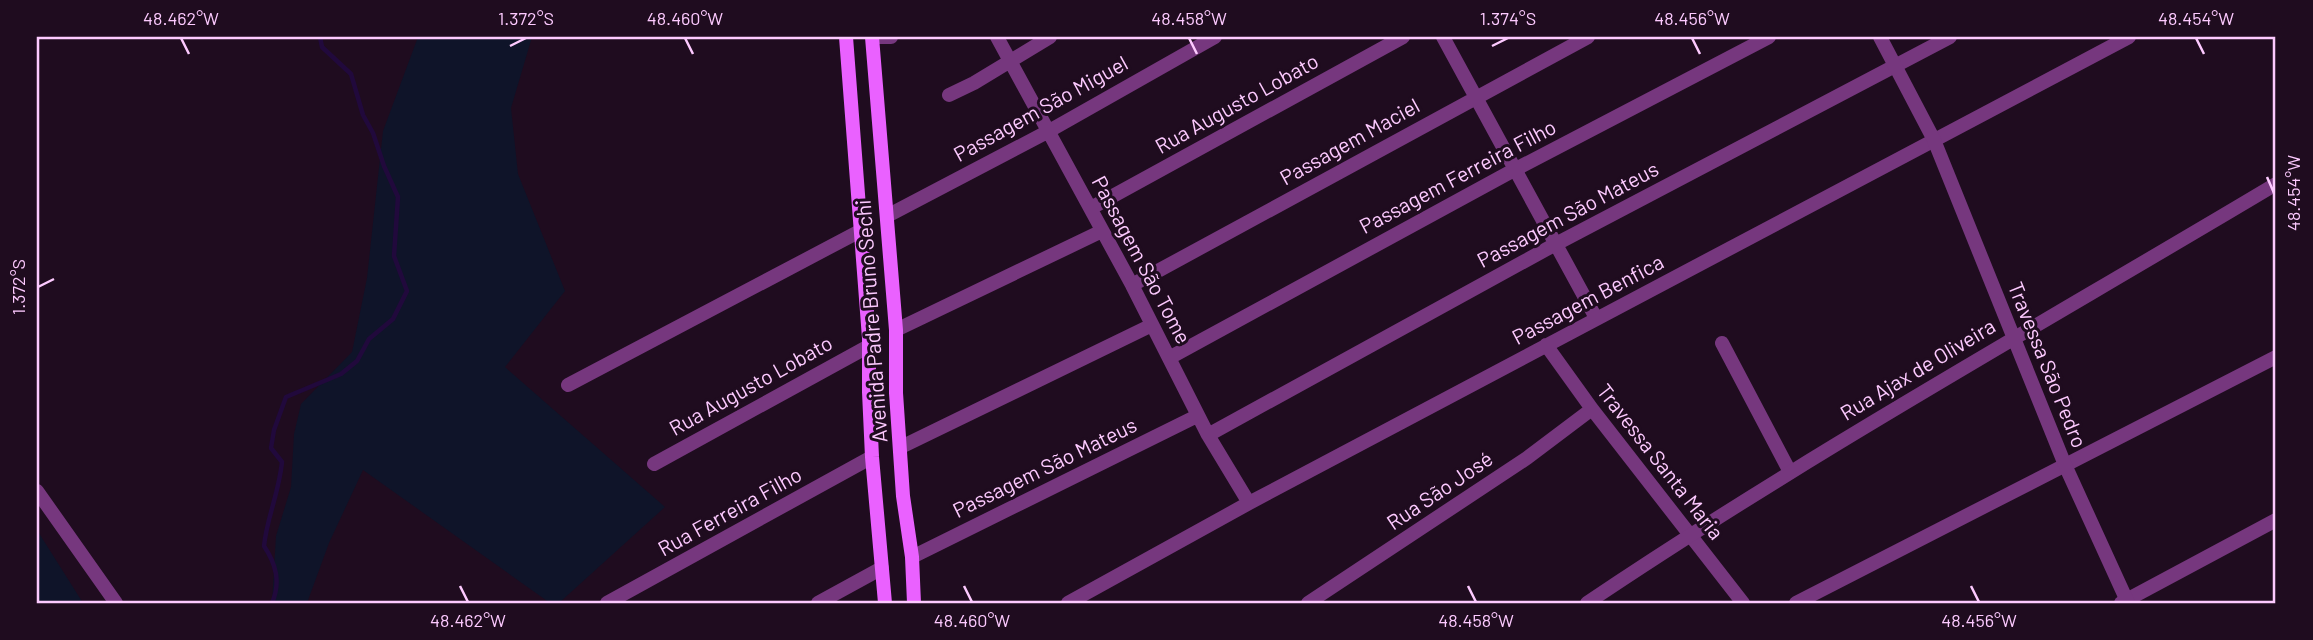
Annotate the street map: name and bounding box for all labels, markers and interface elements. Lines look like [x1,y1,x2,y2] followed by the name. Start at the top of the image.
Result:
[143,7,219,29] text: 48.462°W
[498,7,554,29] text: 1.372°S
[647,7,723,29] text: 48.460°W
[1151,7,1227,29] text: 48.458°W
[1480,7,1536,29] text: 1.374°S
[1654,7,1730,29] text: 48.456°W
[2158,7,2234,29] text: 48.454°W
[1150,47,1322,158] street label: Rua Augusto Lobato
[949,49,1132,166] street label: Passagem São Miguel
[1275,92,1423,189] street label: Passagem Maciel
[1355,113,1560,238] street label: Passagem Ferreira Filho
[1472,155,1662,272] street label: Passagem São Mateus
[2282,155,2304,231] text: 48.454°W
[1088,171,1197,347] street label: Passagem São Tome
[850,199,891,443] street label: Avenida Padre Bruno Sechi
[1507,248,1667,349] street label: Passagem Benfica
[7,259,29,315] text: 1.372°S
[2004,278,2093,451] street label: Travessa São Pedro
[1835,313,1999,425] street label: Rua Ajax de Oliveira
[664,329,836,440] street label: Rua Augusto Lobato
[1593,378,1730,544] street label: Travessa Santa Maria
[948,411,1140,522] street label: Passagem São Mateus
[1381,445,1497,534] street label: Rua São José
[653,461,805,560] street label: Rua Ferreira Filho
[430,609,506,631] text: 48.462°W
[934,609,1010,631] text: 48.460°W
[1438,609,1514,631] text: 48.458°W
[1941,609,2017,631] text: 48.456°W

